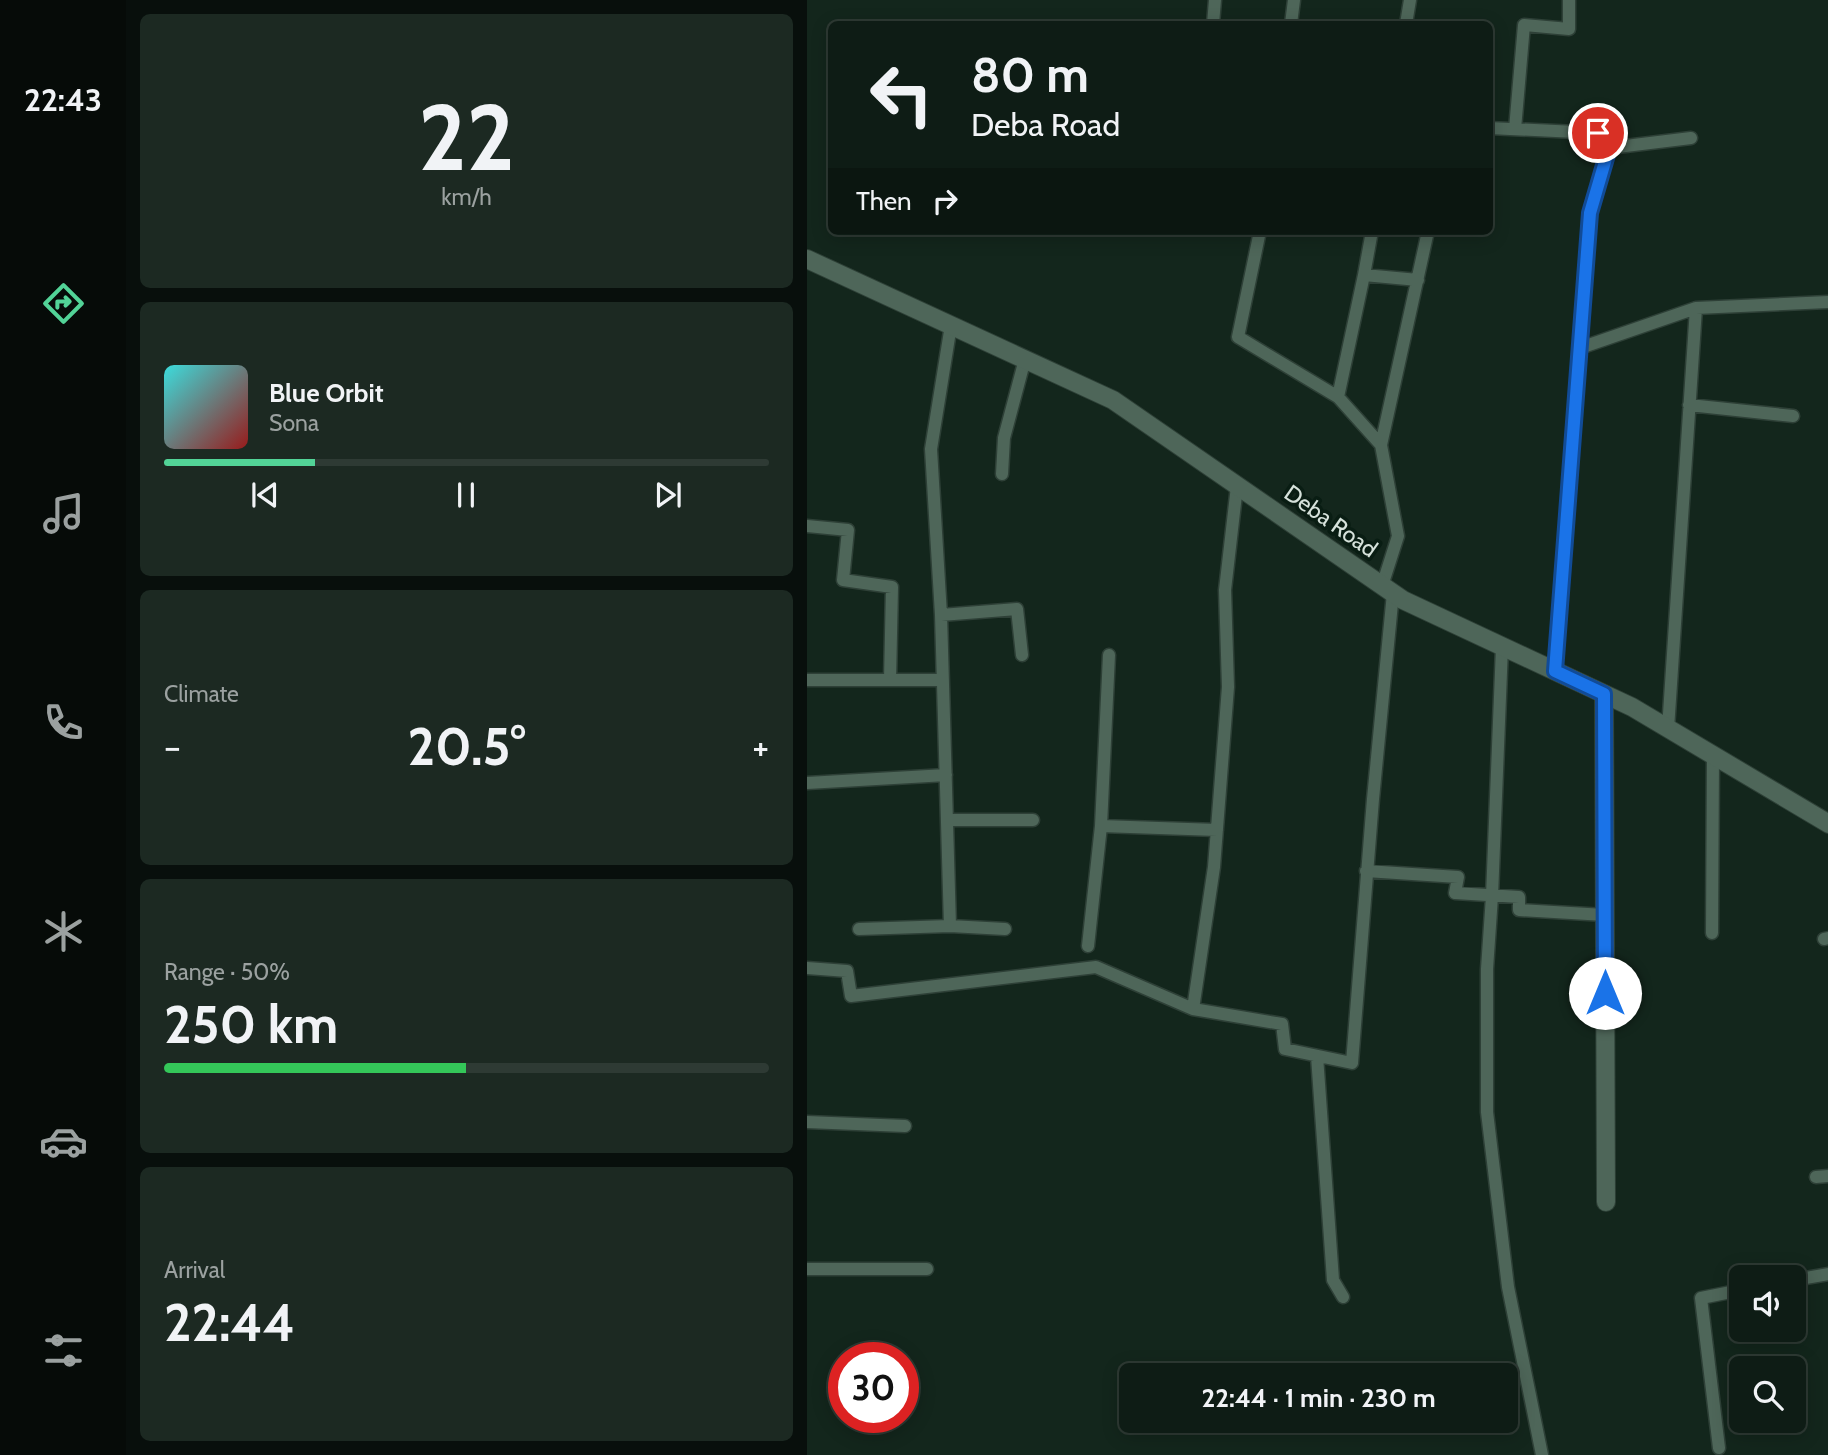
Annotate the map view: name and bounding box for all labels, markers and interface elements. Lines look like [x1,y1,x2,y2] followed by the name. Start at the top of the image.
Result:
[971,45,1089,104] text: 80 m
[856,49,947,140] icon: left
[24,80,102,119] text: 22:43
[418,82,515,193] text: 22
[1568,103,1628,163] pin
[971,105,1120,144] text: Deba Road
[1579,114,1617,152] icon: arrive
[926,182,964,220] icon: right
[441,183,492,211] text: km/h
[856,185,912,217] text: Then
[39,279,88,328] icon: directions
[269,377,384,409] text: Blue Orbit
[269,409,319,437] text: Sona
[246,476,284,514] icon: previous
[447,476,485,514] icon: pause
[649,476,687,514] icon: next
[1279,479,1383,563] street label: Deba Road
[39,489,88,538] icon: music
[164,680,239,708] text: Climate
[39,698,88,747] icon: phone
[407,715,526,778] text: 20.5°
[164,723,181,770] text: −
[752,723,769,770] text: +
[39,907,88,956] icon: climate
[1568,956,1642,1030] position arrow
[164,958,290,986] text: Range · 50%
[164,993,338,1056] text: 250 km
[39,1117,88,1166] icon: car
[164,1256,225,1284] text: Arrival
[1729,1265,1806,1433] map controls
[1729,1265,1806,1342] button: sound
[164,1291,295,1354] text: 22:44
[39,1326,88,1375] icon: filters
[828,1342,919,1433] speed limit sign: 30
[1729,1356,1806,1433] button: search
[1201,1382,1436,1414] text: 22:44 · 1 min · 230 m

